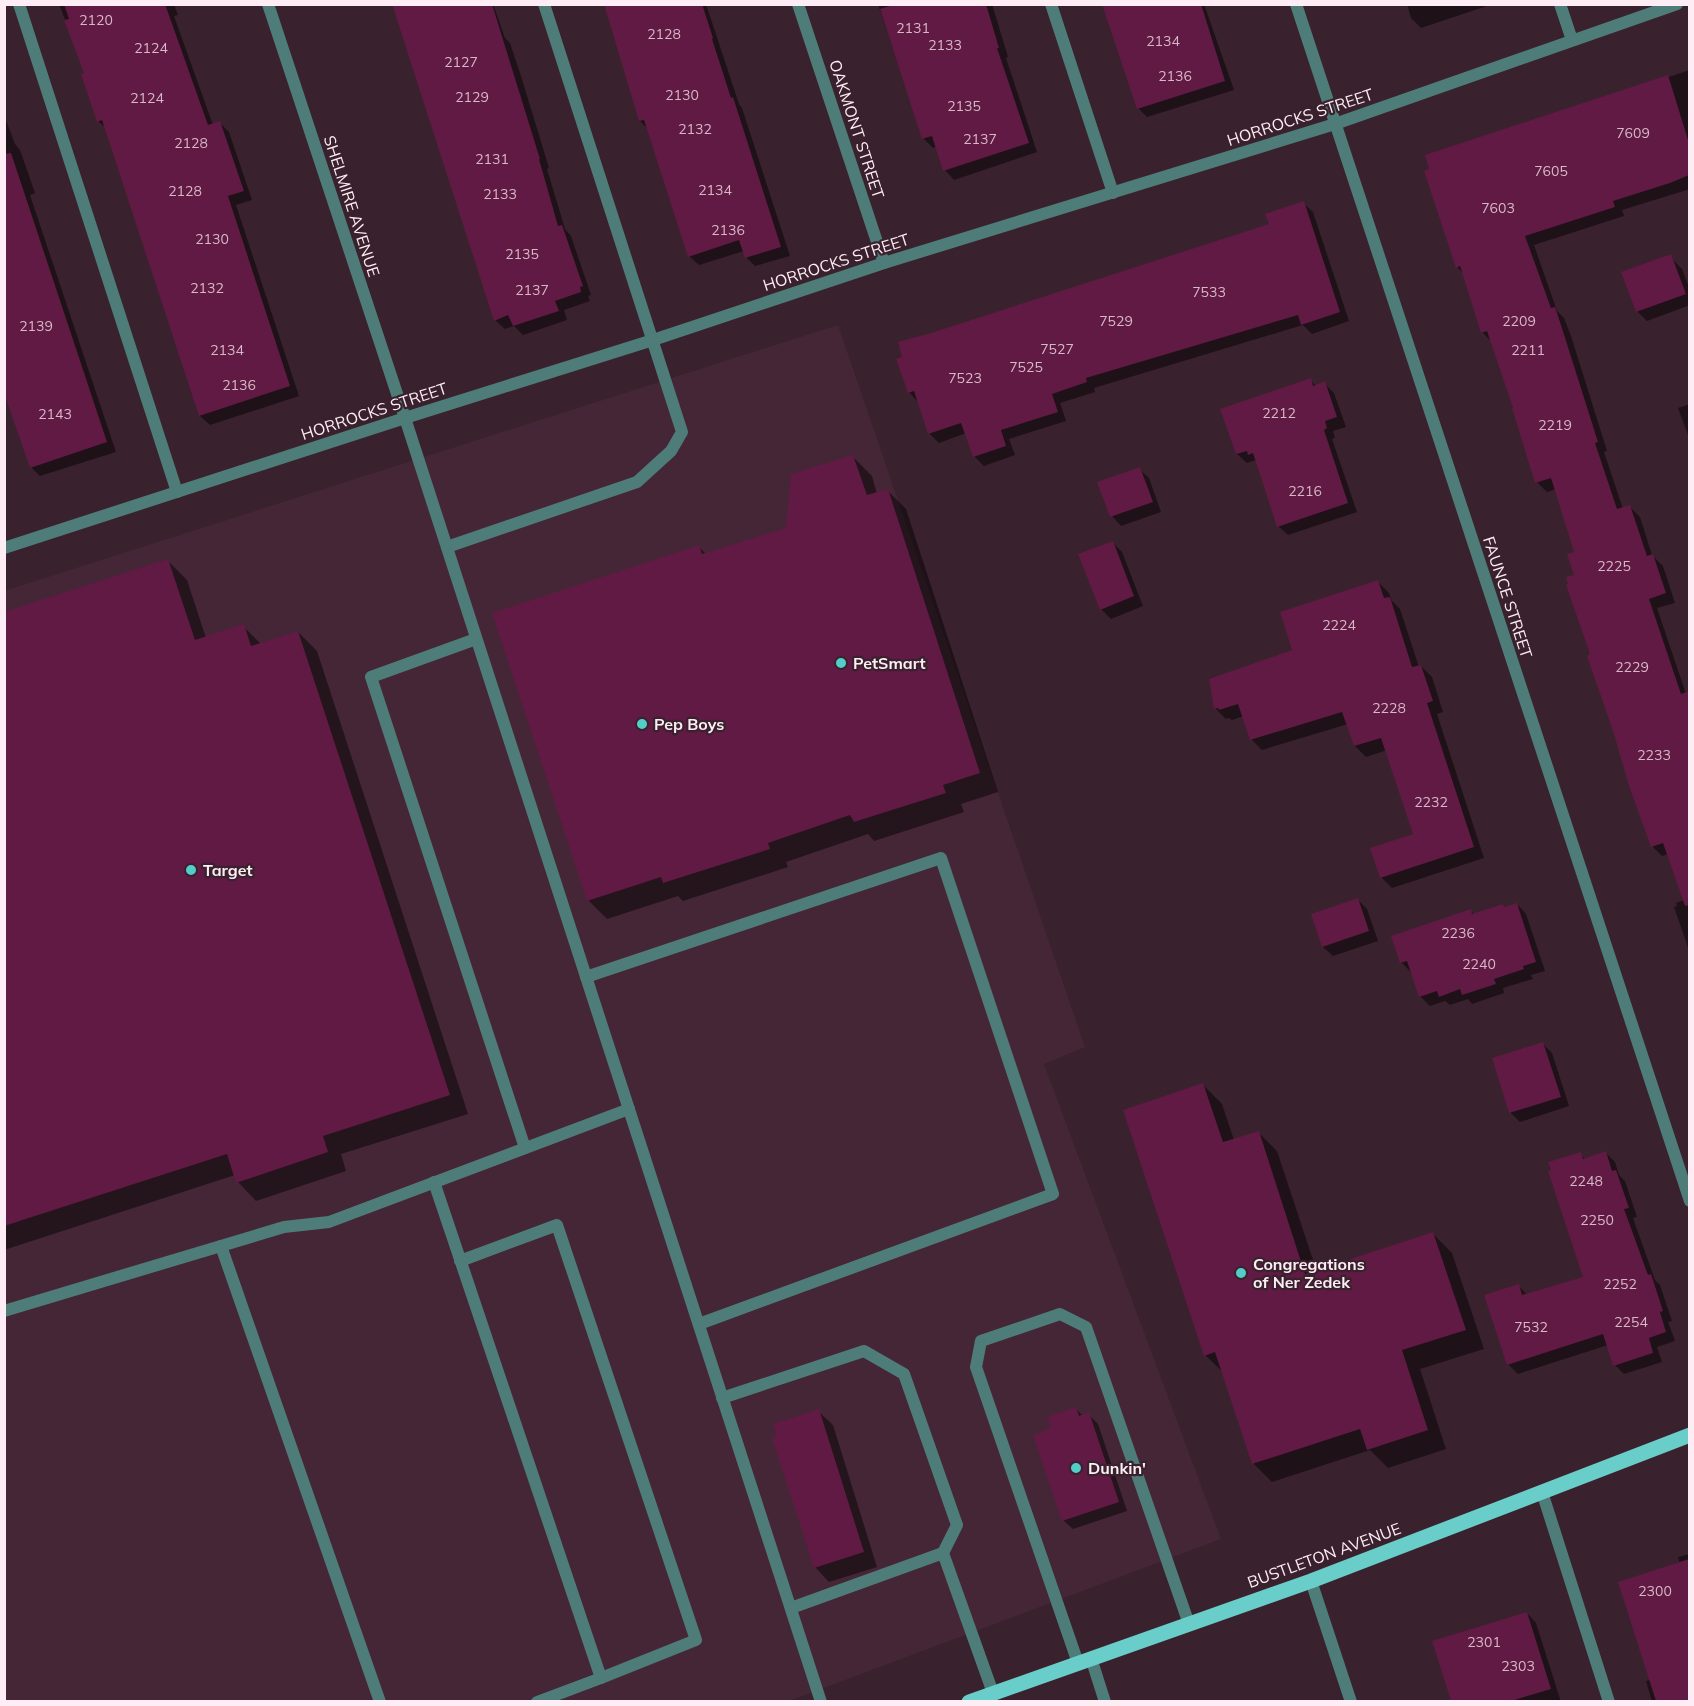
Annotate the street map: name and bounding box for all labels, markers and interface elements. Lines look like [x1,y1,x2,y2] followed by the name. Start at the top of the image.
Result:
[79,11,113,29] house number: 2120
[896,19,930,37] house number: 2131
[647,25,681,43] house number: 2128
[1146,32,1180,50] house number: 2134
[928,36,962,54] house number: 2133
[134,39,168,57] house number: 2124
[444,53,478,71] house number: 2127
[825,57,889,201] street label: OAKMONT STREET
[1158,67,1192,85] house number: 2136
[1224,84,1376,150] street label: HORROCKS STREET
[665,86,699,104] house number: 2130
[455,88,489,106] house number: 2129
[130,89,164,107] house number: 2124
[947,97,981,115] house number: 2135
[678,120,712,138] house number: 2132
[1616,124,1650,142] house number: 7609
[963,130,997,148] house number: 2137
[320,133,384,279] street label: SHELMIRE AVENUE
[174,134,208,152] house number: 2128
[475,150,509,168] house number: 2131
[1534,162,1568,180] house number: 7605
[698,181,732,199] house number: 2134
[168,182,202,200] house number: 2128
[483,185,517,203] house number: 2133
[1481,199,1515,217] house number: 7603
[711,221,745,239] house number: 2136
[760,229,912,295] street label: HORROCKS STREET
[195,230,229,248] house number: 2130
[505,245,539,263] house number: 2135
[190,279,224,297] house number: 2132
[515,281,549,299] house number: 2137
[1192,283,1226,301] house number: 7533
[1099,312,1133,330] house number: 7529
[1502,312,1536,330] house number: 2209
[19,317,53,335] house number: 2139
[1040,340,1074,358] house number: 7527
[210,341,244,359] house number: 2134
[1511,341,1545,359] house number: 2211
[1009,358,1043,376] house number: 7525
[948,369,982,387] house number: 7523
[222,376,256,394] house number: 2136
[298,378,450,444] street label: HORROCKS STREET
[1262,404,1296,422] house number: 2212
[38,405,72,423] house number: 2143
[1538,416,1572,434] house number: 2219
[1288,482,1322,500] house number: 2216
[1479,534,1537,661] street label: FAUNCE STREET
[1597,557,1631,575] house number: 2225
[1322,616,1356,634] house number: 2224
[853,653,925,673] place label: PetSmart
[834,656,848,670] marker: PetSmart
[1615,658,1649,676] house number: 2229
[1372,699,1406,717] house number: 2228
[654,714,724,734] place label: Pep Boys
[635,717,649,731] marker: Pep Boys
[1637,746,1671,764] house number: 2233
[1414,793,1448,811] house number: 2232
[203,860,253,880] place label: Target
[184,863,198,877] marker: Target
[1441,924,1475,942] house number: 2236
[1462,955,1496,973] house number: 2240
[1569,1172,1603,1190] house number: 2248
[1580,1211,1614,1229] house number: 2250
[1253,1254,1365,1292] place label: Congregations of Ner Zedek
[1234,1266,1248,1280] marker: Congregations of Ner Zedek
[1603,1275,1637,1293] house number: 2252
[1614,1313,1648,1331] house number: 2254
[1514,1318,1548,1336] house number: 7532
[1088,1458,1146,1478] place label: Dunkin'
[1069,1461,1083,1475] marker: Dunkin'
[1245,1518,1403,1592] street label: BUSTLETON AVENUE
[1638,1582,1672,1600] house number: 2300
[1467,1633,1501,1651] house number: 2301
[1501,1657,1535,1675] house number: 2303

